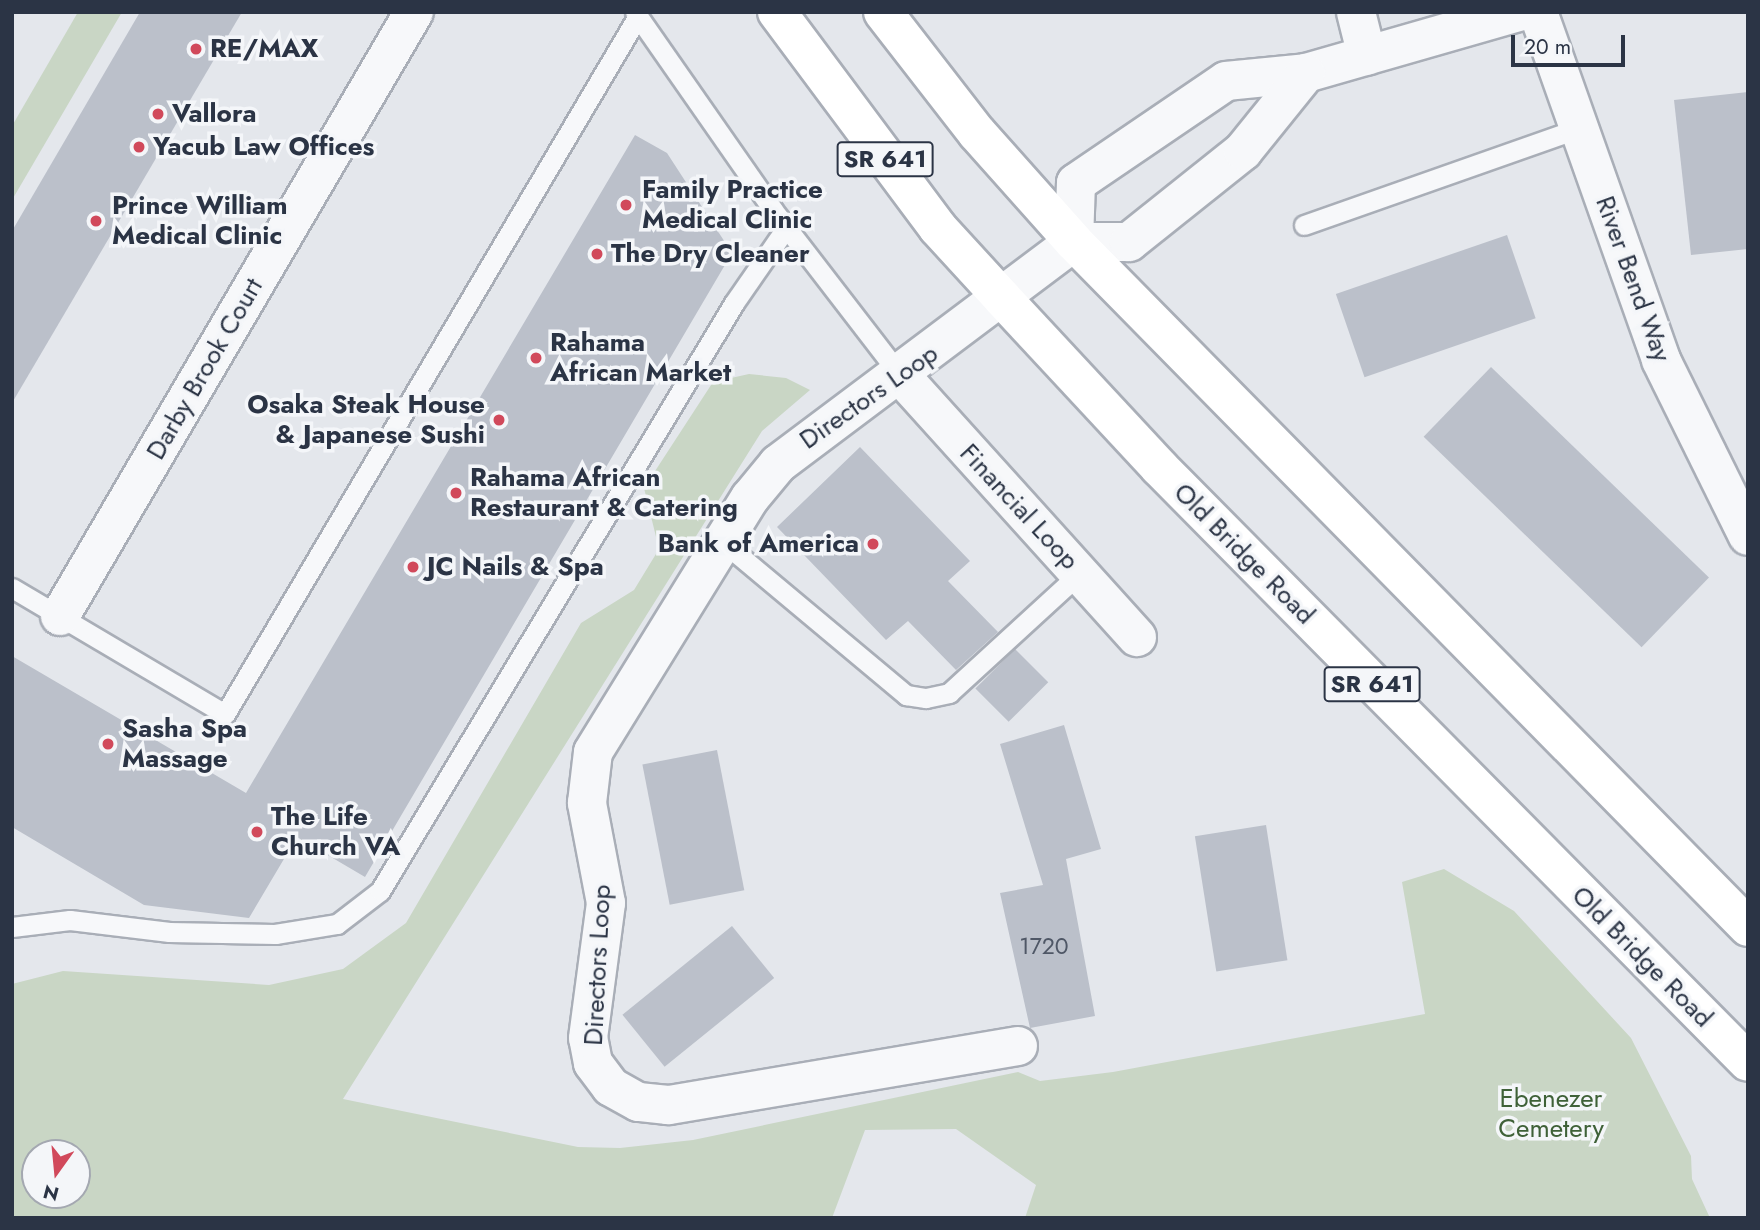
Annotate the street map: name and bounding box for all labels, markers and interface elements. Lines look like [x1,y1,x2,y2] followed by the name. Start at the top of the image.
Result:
[1515,21,1629,65] scale bar
[1524,32,1571,62] text: 20 m
[210,33,318,65] place label: RE/MAX
[188,41,204,57] marker: RE/MAX
[172,98,257,130] place label: Vallora
[150,106,166,122] marker: Vallora
[153,131,374,163] place label: Yacub Law Offices
[131,139,147,155] marker: Yacub Law Offices
[836,139,934,180] road number: SR 641
[642,174,823,235] place label: Family Practice Medical Clinic
[112,190,287,252] place label: Prince William Medical Clinic
[1589,192,1677,366] street label: River Bend Way
[616,195,636,215] marker: Family Practice Medical Clinic
[86,211,106,231] marker: Prince William Medical Clinic
[611,238,810,270] place label: The Dry Cleaner
[589,246,605,262] marker: The Dry Cleaner
[140,273,270,465] street label: Darby Brook Court
[550,327,731,388] place label: Rahama African Market
[794,338,944,456] street label: Directors Loop
[528,350,544,366] marker: Rahama African Market
[247,389,485,450] place label: Osaka Steak House & Japanese Sushi
[491,412,507,428] marker: Osaka Steak House & Japanese Sushi
[953,438,1085,576] street label: Financial Loop
[470,462,738,524] place label: Rahama African Restaurant & Catering
[1167,477,1321,631] street label: Old Bridge Road
[448,485,464,501] marker: Rahama African Restaurant & Catering
[658,528,859,560] place label: Bank of America
[865,536,881,552] marker: Bank of America
[427,551,604,583] place label: JC Nails & Spa
[405,559,421,575] marker: JC Nails & Spa
[1323,664,1421,704] road number: SR 641
[122,713,247,774] place label: Sasha Spa Massage
[100,736,116,752] marker: Sasha Spa Massage
[271,801,400,862] place label: The Life Church VA
[249,824,265,840] marker: The Life Church VA
[1565,880,1719,1034] street label: Old Bridge Road
[578,884,618,1046] street label: Directors Loop
[1019,932,1069,960] house number: 1720
[1498,1083,1604,1144] park label: Ebenezer Cemetery
[21,1139,91,1209] north arrow
[40,1178,62,1208] text: N

